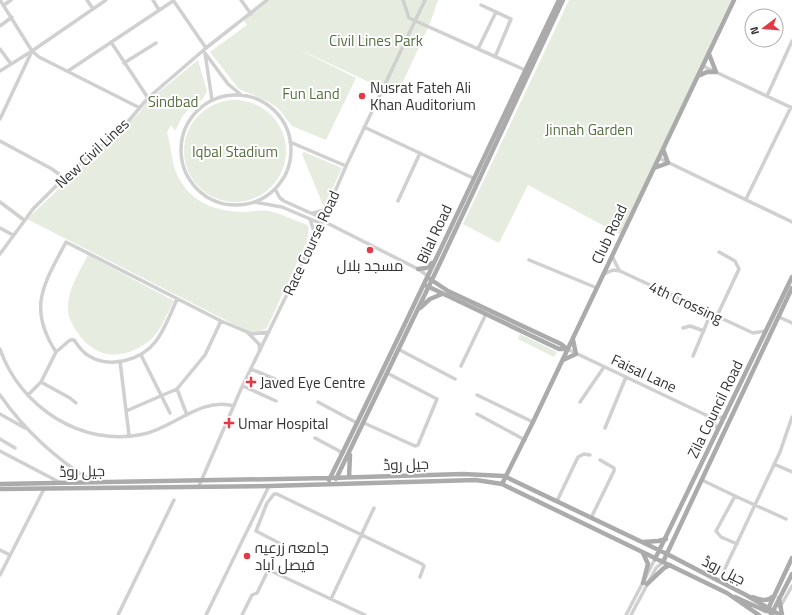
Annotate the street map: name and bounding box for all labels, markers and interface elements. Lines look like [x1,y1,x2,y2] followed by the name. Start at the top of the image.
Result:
[744,8,784,48] north arrow
[746,25,763,37] text: N
[329,29,423,52] park label: Civil Lines Park
[370,76,476,116] place label: Nusrat Fateh Ali Khan Auditorium
[282,82,340,105] park label: Fun Land
[148,90,198,113] park label: Sindbad
[357,91,367,101] marker: Nusrat Fateh Ali Khan Auditorium
[50,112,134,193] street label: New Civil Lines
[545,118,633,141] park label: Jinnah Garden
[192,140,278,163] park label: Iqbal Stadium
[277,187,345,299] street label: Race Course Road
[585,200,633,268] street label: Club Road
[410,201,458,267] street label: Bilal Road
[365,245,375,255] marker: مسجد بلال
[337,254,403,277] place label: مسجد بلال
[645,275,727,329] street label: 4th Crossing
[608,348,680,398] street label: Faisal Lane
[681,356,749,462] street label: Zila Council Road
[260,371,365,394] place label: Javed Eye Centre
[245,376,257,388] marker: Javed Eye Centre
[238,412,329,435] place label: Umar Hospital
[223,417,235,429] marker: Umar Hospital
[383,452,429,476] street label: جیل روڈ
[59,459,105,483] street label: جیل روڈ
[255,536,329,576] place label: جامعہ زرعیہ فیصل آباد
[698,549,750,591] street label: جیل روڈ
[242,551,252,561] marker: جامعہ زرعیہ فیصل آباد

